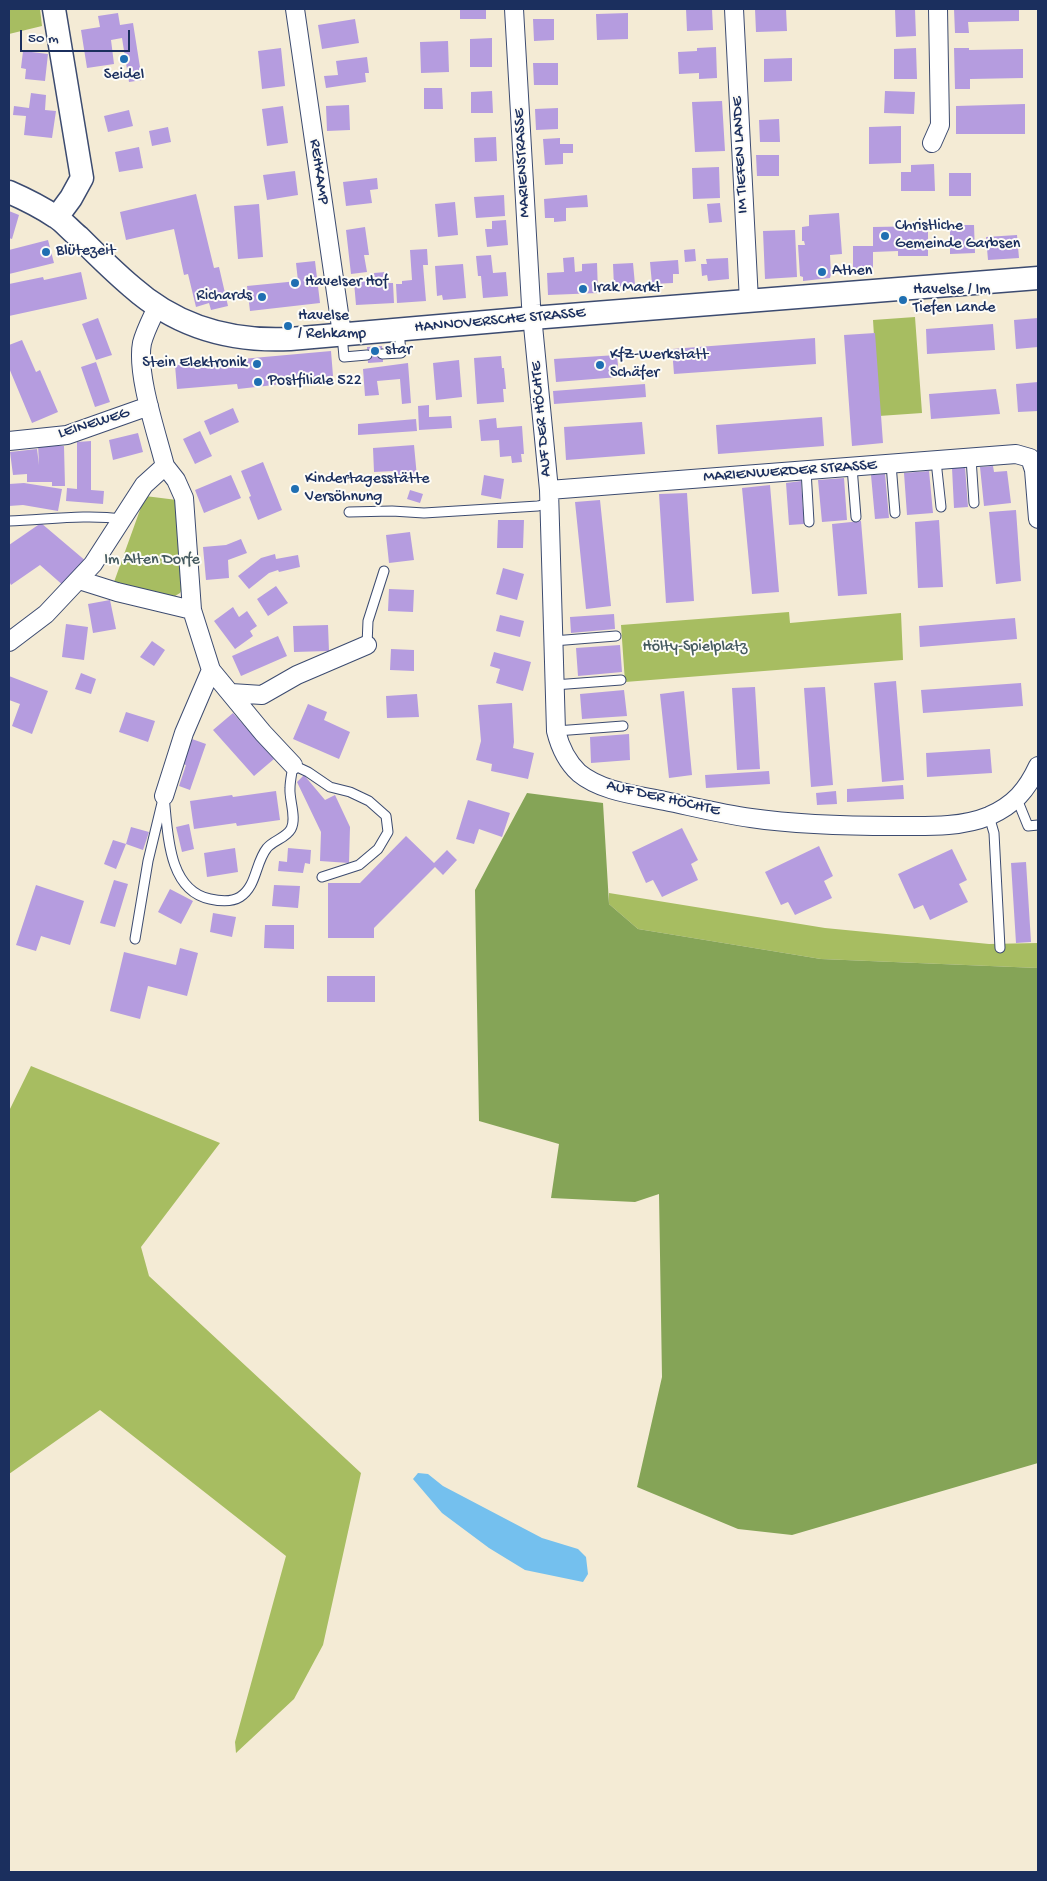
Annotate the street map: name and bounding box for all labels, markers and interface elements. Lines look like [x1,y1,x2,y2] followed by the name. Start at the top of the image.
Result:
[22,20,132,52] scale bar
[28,30,59,48] text: 50 m
[118,53,130,65] marker: Seidel
[104,66,144,86] place label: Seidel
[728,96,754,214] street label: IM TIEFEN LANDE
[511,108,535,218] street label: MARIENSTRASSE
[304,138,332,206] street label: REHKAMP
[895,217,1020,255] place label: Christliche Gemeinde Garbsen
[879,230,891,242] marker: Christliche Gemeinde Garbsen
[56,242,115,262] place label: Blütezeit
[40,246,52,258] marker: Blütezeit
[832,262,872,282] place label: Athen
[816,266,828,278] marker: Athen
[305,273,388,293] place label: Havelser Hof
[289,277,301,289] marker: Havelser Hof
[593,279,662,299] place label: Irak Markt
[913,281,995,319] place label: Havelse / Im Tiefen Lande
[577,283,589,295] marker: Irak Markt
[196,287,252,307] place label: Richards
[256,291,268,303] marker: Richards
[897,294,909,306] marker: Havelse / Im Tiefen Lande
[414,304,586,338] street label: HANNOVERSCHE STRASSE
[298,307,366,345] place label: Havelse / Rehkamp
[282,320,294,332] marker: Havelse / Rehkamp
[385,341,412,361] place label: star
[369,345,381,357] marker: star
[610,346,708,384] place label: KfZ-Werkstatt Schäfer
[142,354,247,374] place label: Stein Elektronik
[251,358,263,370] marker: Stein Elektronik
[594,359,606,371] marker: KfZ-Werkstatt Schäfer
[527,360,557,478] street label: AUF DER HÖCHTE
[268,372,361,392] place label: Postfiliale 522
[252,376,264,388] marker: Postfiliale 522
[56,404,132,444] street label: LEINEWEG
[703,456,877,488] street label: MARIENWERDER STRASSE
[305,470,429,508] place label: Kindertagesstätte Versöhnung
[289,483,301,495] marker: Kindertagesstätte Versöhnung
[104,551,200,571] park label: Im Alten Dorfe
[643,638,747,658] park label: Hölty-Spielplatz
[604,777,722,821] street label: AUF DER HÖCHTE

